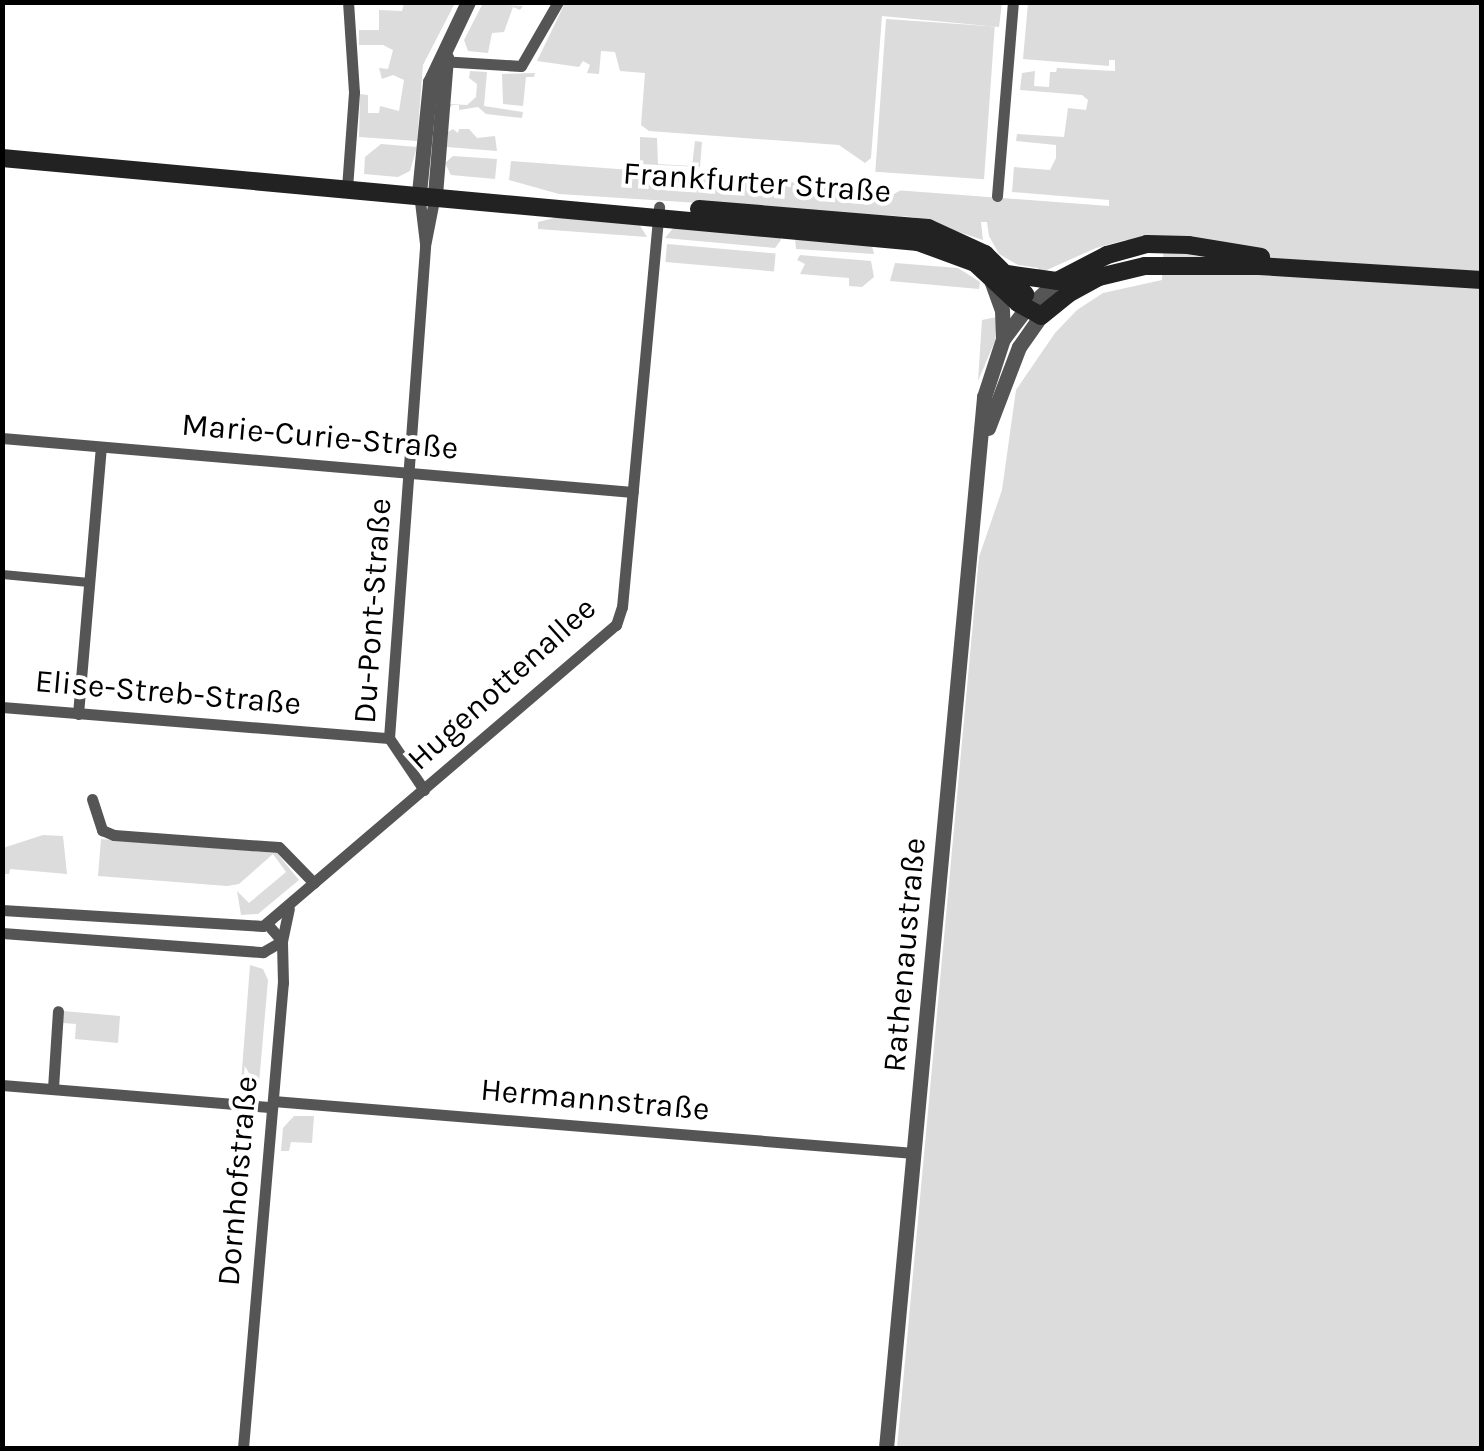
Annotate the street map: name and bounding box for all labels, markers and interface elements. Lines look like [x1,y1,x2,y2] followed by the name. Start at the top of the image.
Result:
[622,154,892,212] street label: Frankfurter Straße
[180,406,460,468] street label: Marie-Curie-Straße
[346,497,400,725] street label: Du-Pont-Straße
[400,589,604,779] street label: Hugenottenallee
[33,662,303,724] street label: Elise-Streb-Straße
[876,836,934,1074] street label: Rathenaustraße
[479,1071,711,1129] street label: Hermannstraße
[210,1074,266,1288] street label: Dornhofstraße

